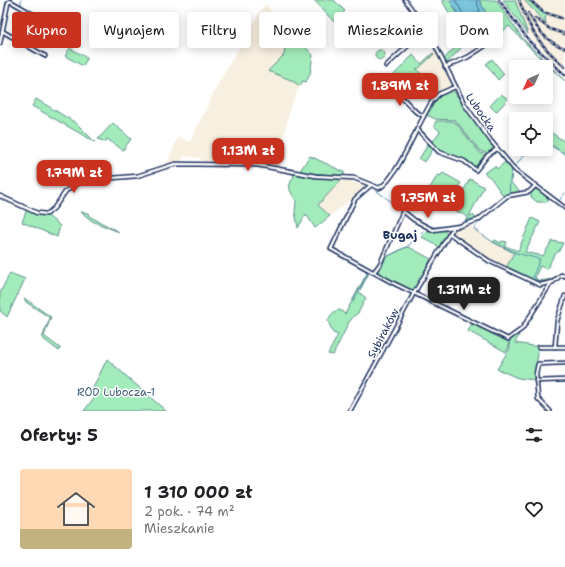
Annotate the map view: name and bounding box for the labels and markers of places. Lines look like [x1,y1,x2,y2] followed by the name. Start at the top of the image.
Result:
[359,73,441,107] pin: 1.89M zł
[207,138,289,172] pin: 1.13M zł
[33,160,115,194] pin: 1.79M zł
[387,185,469,219] pin: 1.75M zł
[423,277,505,311] pin: 1.31M zł

